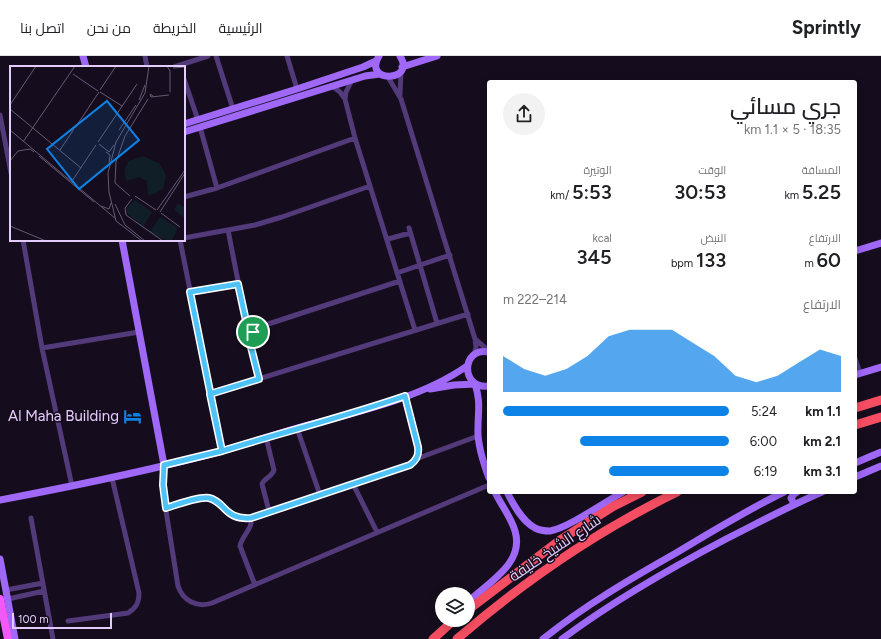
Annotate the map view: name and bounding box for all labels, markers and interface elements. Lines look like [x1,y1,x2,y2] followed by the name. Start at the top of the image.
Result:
[792,16,861,39] text: Sprintly
[20,20,65,37] text: اتصل بنا
[87,20,131,37] text: من نحن
[153,20,197,37] text: الخريطة
[219,20,263,37] text: الرئيسية
[10,66,185,241] inset map
[503,93,545,135] button: share
[730,93,841,120] text: جري مسائي
[744,122,841,137] text: 18:35 · 5 × 1.1 km
[583,164,612,177] text: الوتيرة
[698,164,726,177] text: الوقت
[802,164,841,177] text: المسافة
[572,180,612,204] text: 5:53
[674,180,726,204] text: 30:53
[802,180,841,204] text: 5.25
[550,189,572,202] text: /km
[784,189,802,202] text: km
[592,232,612,245] text: kcal
[700,232,726,245] text: النبض
[809,232,841,245] text: الارتفاع
[577,245,612,269] text: 345
[696,248,726,272] text: 133
[817,248,841,272] text: 60
[671,257,696,270] text: bpm
[805,257,817,270] text: m
[503,292,567,307] text: 214–222 m
[803,297,841,312] text: الارتفاع
[236,315,270,349] pin
[242,321,264,343] icon: arrive
[751,404,777,419] text: 5:24
[805,404,841,419] text: 1.1 km
[122,406,142,426] hotel icon: Al Maha Building
[8,407,119,425] place label: Al Maha Building
[750,434,777,449] text: 6:00
[803,434,841,449] text: 2.1 km
[754,464,777,479] text: 6:19
[804,464,841,479] text: 3.1 km
[506,511,605,587] street label: شارع الشيخ خليفة
[435,587,475,627] map controls
[435,587,475,627] button: layers
[12,611,112,630] scale bar
[18,613,49,626] text: 100 m

